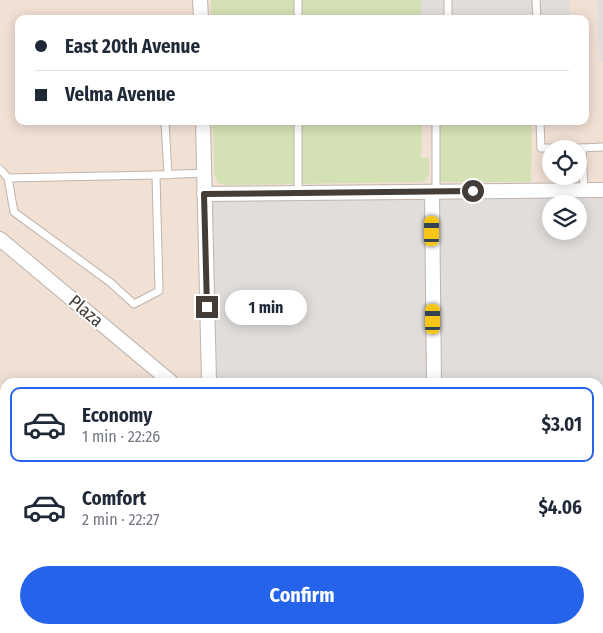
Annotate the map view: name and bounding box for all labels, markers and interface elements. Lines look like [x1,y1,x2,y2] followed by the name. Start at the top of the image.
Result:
[65,35,200,58] text: East 20th Avenue
[65,83,175,106] text: Velma Avenue
[542,140,587,240] map controls
[542,140,587,185] button: locate
[462,180,484,202] route start
[542,195,587,240] button: layers
[424,216,439,246] car
[64,290,108,332] street label: Plaza
[224,290,307,324] callout: 1 min
[196,296,218,318] route end
[249,298,283,317] text: 1 min
[425,304,440,334] car
[22,402,67,447] icon: car
[82,404,152,427] text: Economy
[541,413,582,436] text: $3.01
[82,427,160,446] text: 1 min · 22:26
[22,485,67,530] icon: car
[82,487,146,510] text: Comfort
[538,496,582,519] text: $4.06
[82,510,159,529] text: 2 min · 22:27
[20,566,584,624] button: Confirm

